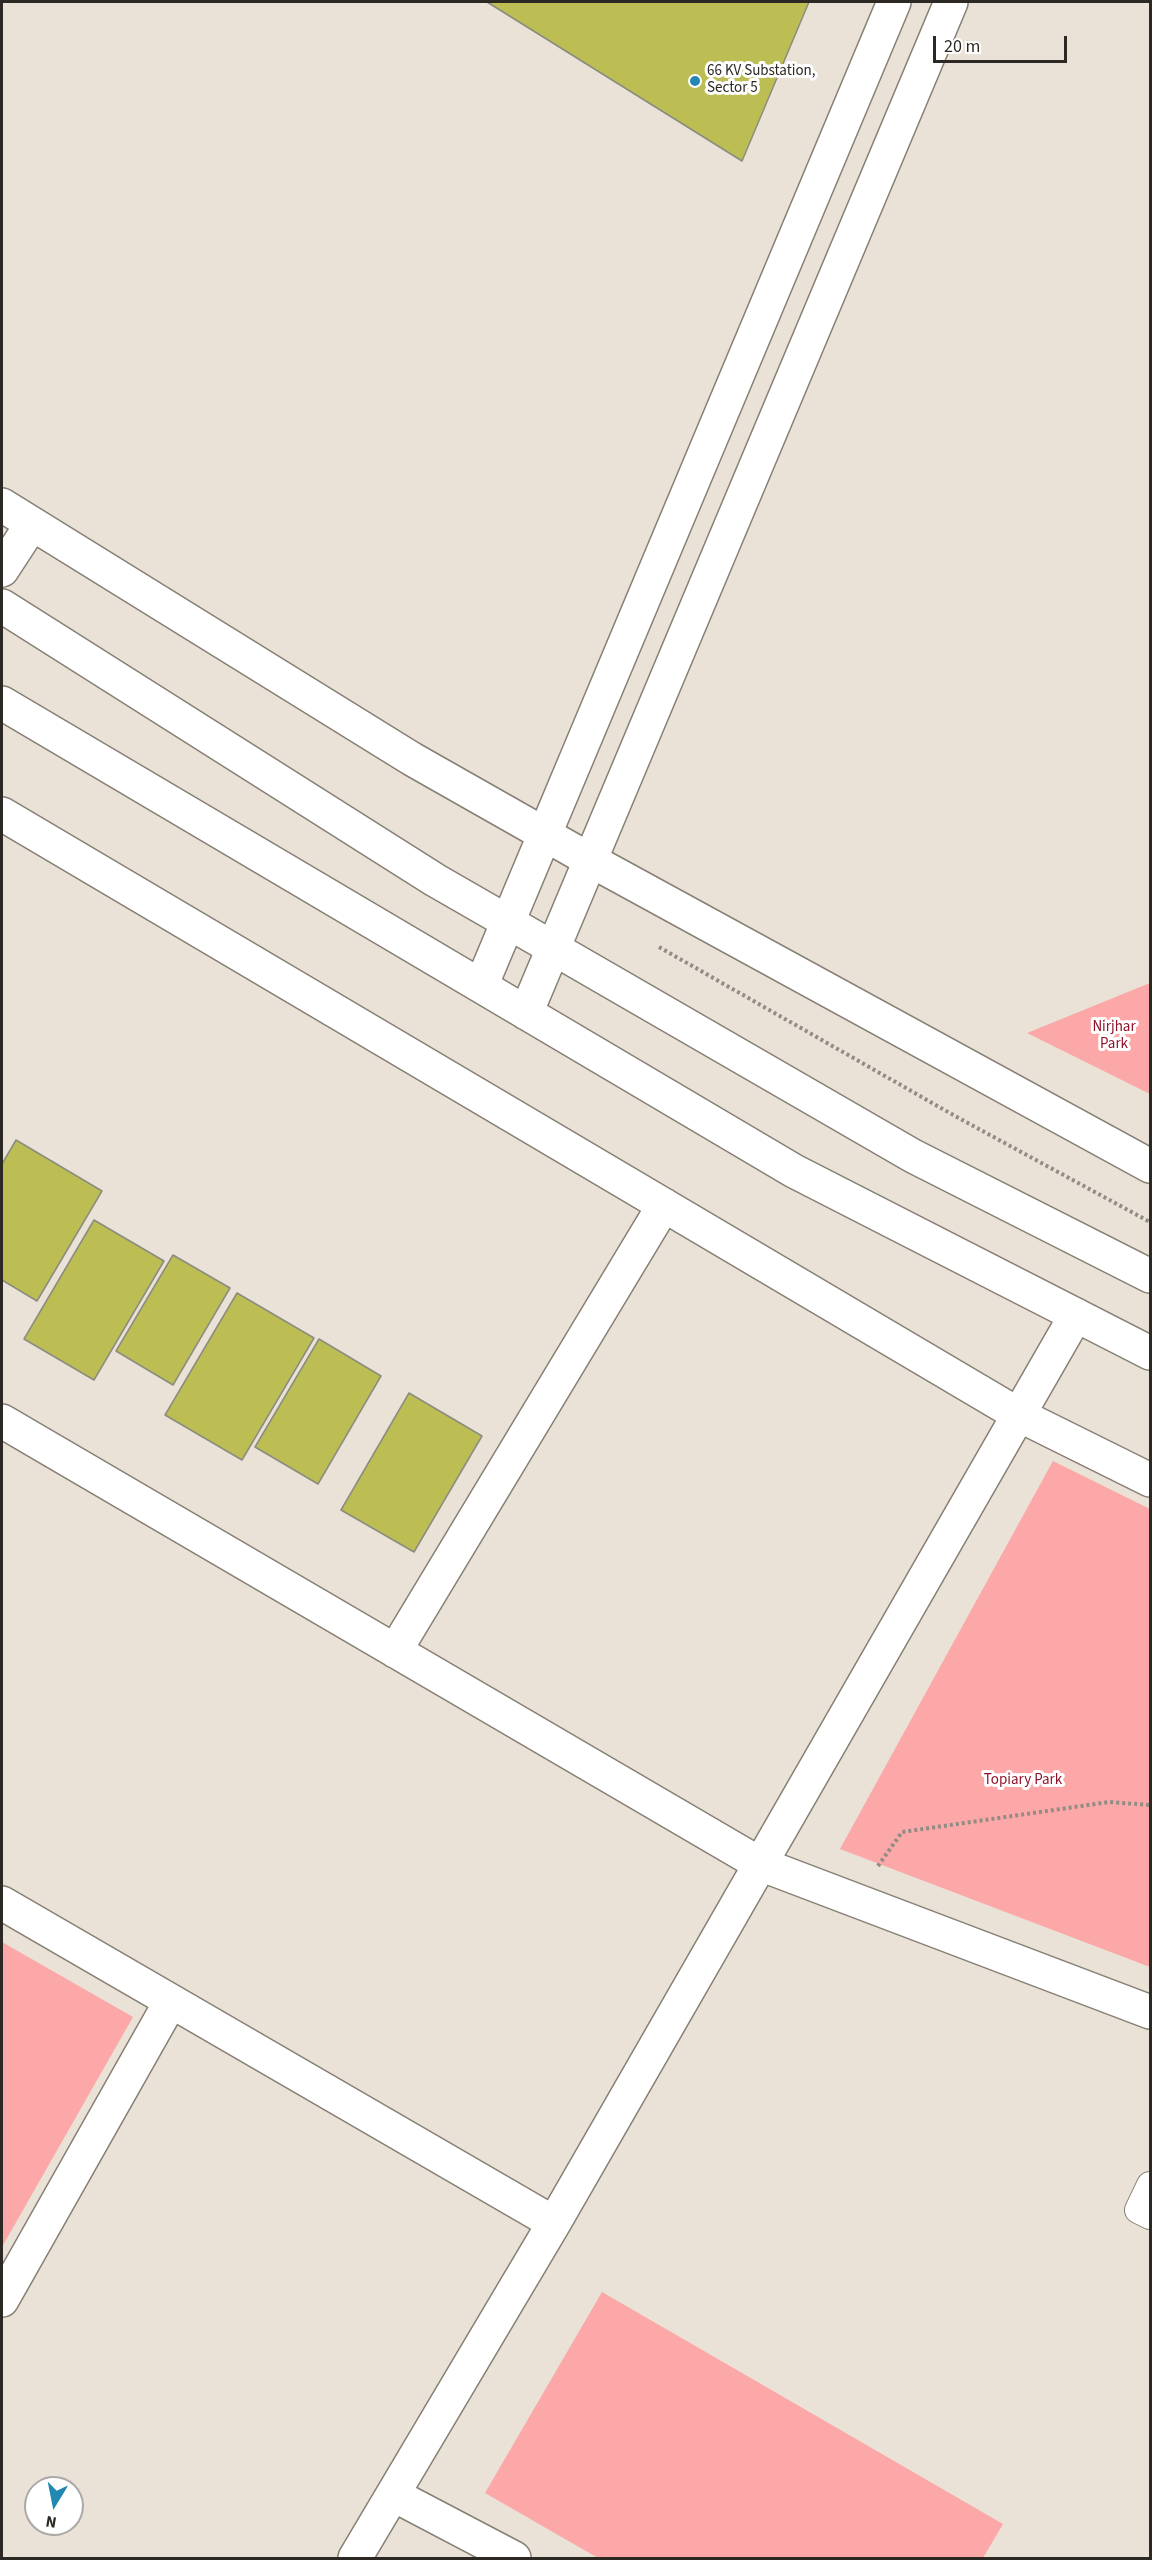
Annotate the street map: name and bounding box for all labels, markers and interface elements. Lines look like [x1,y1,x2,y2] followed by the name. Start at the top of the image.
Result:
[936,24,1070,62] scale bar
[944,34,980,59] text: 20 m
[707,63,815,98] place label: 66 KV Substation, Sector 5
[688,74,702,88] marker: 66 KV Substation, Sector 5
[1092,1019,1136,1054] park label: Nirjhar Park
[984,1772,1062,1790] park label: Topiary Park
[24,2476,84,2536] north arrow
[44,2510,58,2534] text: N

